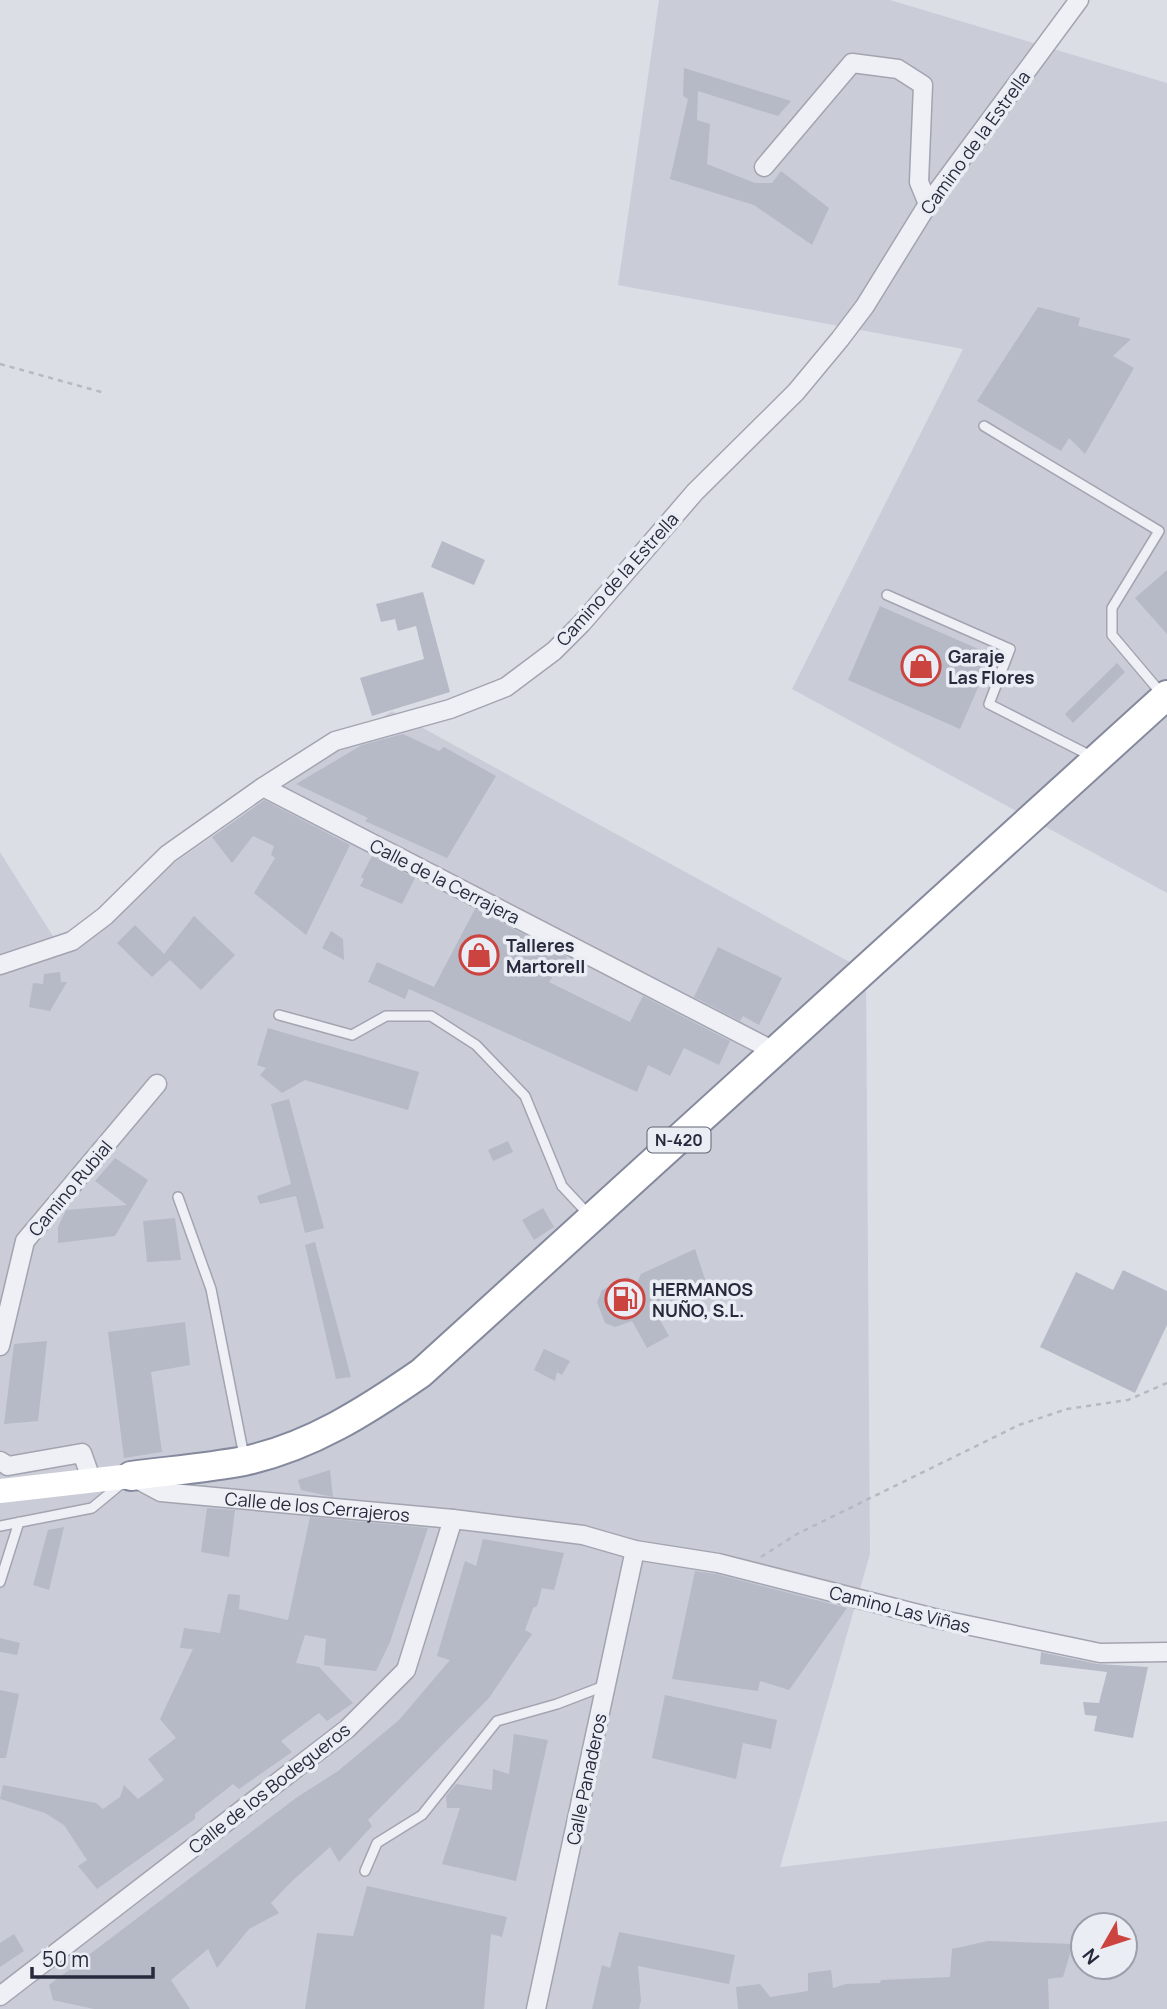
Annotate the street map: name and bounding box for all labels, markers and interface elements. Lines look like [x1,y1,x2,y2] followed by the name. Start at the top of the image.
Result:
[915,65,1035,219] street label: Camino de la Estrella
[551,507,683,651] street label: Camino de la Estrella
[948,644,1035,689] place label: Garaje Las Flores
[900,645,942,687] shop icon: Garaje Las Flores
[366,833,524,929] street label: Calle de la Cerrajera
[506,933,585,978] place label: Talleres Martorell
[458,934,500,976] shop icon: Talleres Martorell
[648,1128,710,1152] road number: N-420
[23,1135,117,1241] street label: Camino Rubial
[652,1277,753,1322] place label: HERMANOS NUÑO, S.L.
[604,1278,646,1320] fuel station icon: HERMANOS NUÑO, S.L.
[224,1486,411,1527] street label: Calle de los Cerrajeros
[827,1580,973,1638] street label: Camino Las Viñas
[560,1711,612,1847] street label: Calle Panaderos
[183,1717,355,1859] street label: Calle de los Bodegueros
[1069,1911,1139,1981] north arrow
[32,1936,152,1980] scale bar
[1076,1943,1105,1970] text: N
[42,1945,89,1973] text: 50 m

